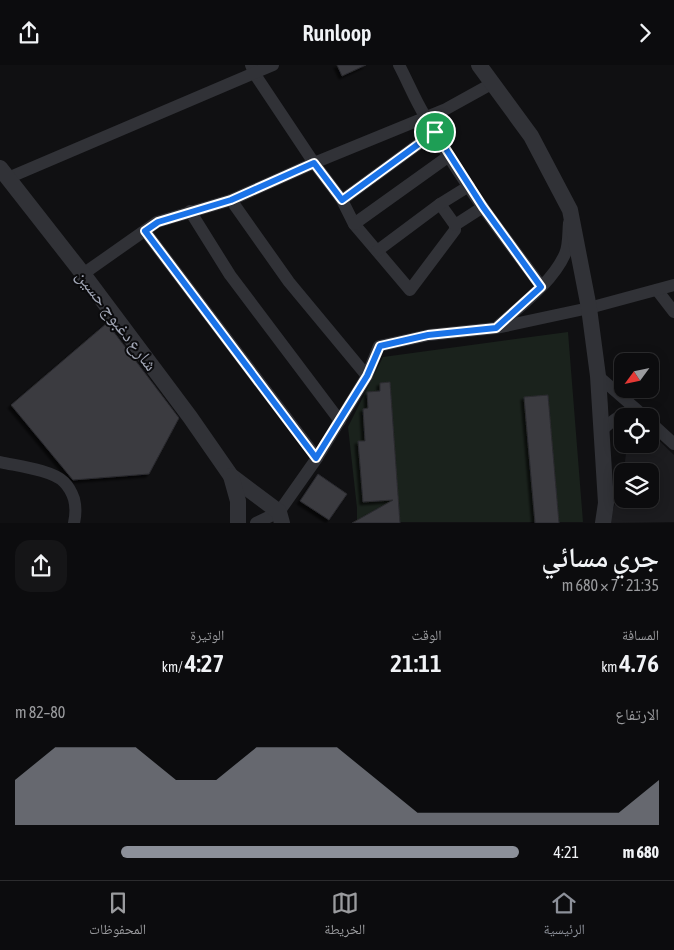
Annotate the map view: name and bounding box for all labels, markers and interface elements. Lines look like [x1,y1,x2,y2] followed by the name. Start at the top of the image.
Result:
[15,19,43,47] icon: share
[631,19,659,47] icon: forward
[303,20,372,46] text: Runloop
[414,111,456,153] pin
[421,118,449,146] icon: arrive
[71,265,162,376] street label: شارع دغبوج حسين
[614,353,659,397] north arrow
[614,353,659,508] map controls
[614,408,659,453] button: locate
[614,463,659,508] button: layers
[15,540,67,592] button: share
[541,541,659,573] text: جري مسائي
[562,576,659,594] text: 21:35 · 7 × 680 m
[190,627,224,643] text: الوتيرة
[412,627,442,643] text: الوقت
[622,627,659,643] text: المسافة
[185,649,224,677] text: 4:27
[390,649,442,677] text: 21:11
[619,649,659,677] text: 4.76
[162,659,185,675] text: /km
[601,659,619,675] text: km
[15,703,65,721] text: 80–82 m
[615,705,659,723] text: الارتفاع
[554,843,579,861] text: 4:21
[623,843,659,861] text: 680 m
[89,889,146,943] tab: المحفوظات
[324,889,365,943] tab: الخريطة
[543,889,585,943] tab: الرئيسية

